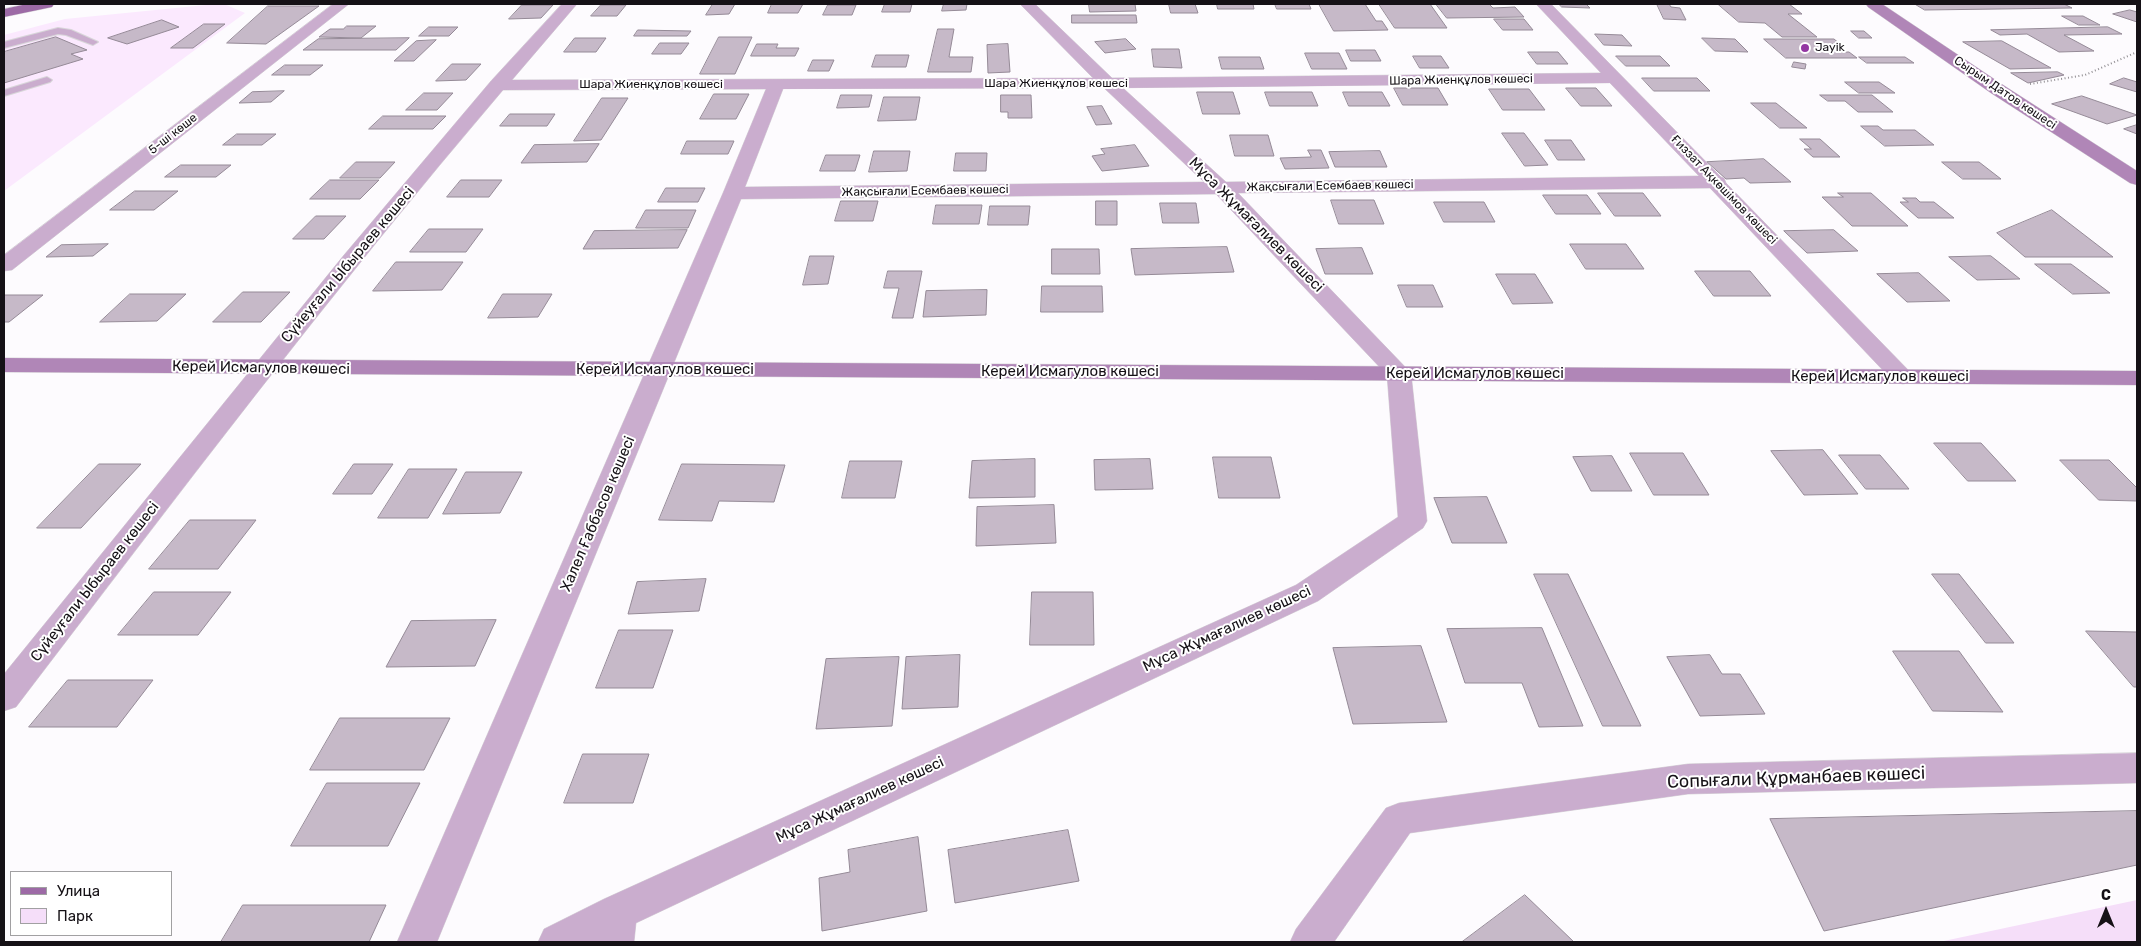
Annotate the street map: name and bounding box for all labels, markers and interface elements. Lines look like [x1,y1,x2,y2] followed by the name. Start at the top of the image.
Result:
[1815,41,1845,55] place label: Jayik
[1799,42,1811,54] marker: Jayik
[1951,53,2059,133] street label: Сырым Датов көшесі
[1389,72,1533,88] street label: Шара Жиенқұлов көшесі
[984,77,1128,91] street label: Шара Жиенқұлов көшесі
[579,78,723,92] street label: Шара Жиенқұлов көшесі
[146,111,200,157] street label: 5-шi көше
[1668,133,1780,247] street label: Ғиззат Ақкөшімов көшесi
[1185,154,1327,296] street label: Мұса Жұмағалиев көшесі
[1246,177,1414,195] street label: Жақсығали Есембаев көшесi
[841,182,1009,200] street label: Жақсығали Есембаев көшесi
[278,183,418,347] street label: Сүйеуғали Ыбыраев көшесi
[172,357,350,379] street label: Керей Исмагулов көшесі
[576,361,754,379] street label: Керей Исмагулов көшесі
[981,363,1159,381] street label: Керей Исмагулов көшесі
[1386,365,1564,383] street label: Керей Исмагулов көшесі
[1791,368,1969,386] street label: Керей Исмагулов көшесі
[557,434,639,594] street label: Халел Ғаббасов көшесі
[27,499,163,665] street label: Сүйеуғали Ыбыраев көшесi
[1140,582,1314,676] street label: Мұса Жұмағалиев көшесі
[773,753,947,847] street label: Мұса Жұмағалиев көшесі
[1667,763,1925,793] street label: Сопығали Құрманбаев көшесі
[10,871,172,936] legend
[57,882,100,900] text: Улица
[2081,886,2131,936] north arrow
[2101,887,2111,904] text: С
[57,907,93,925] text: Парк

